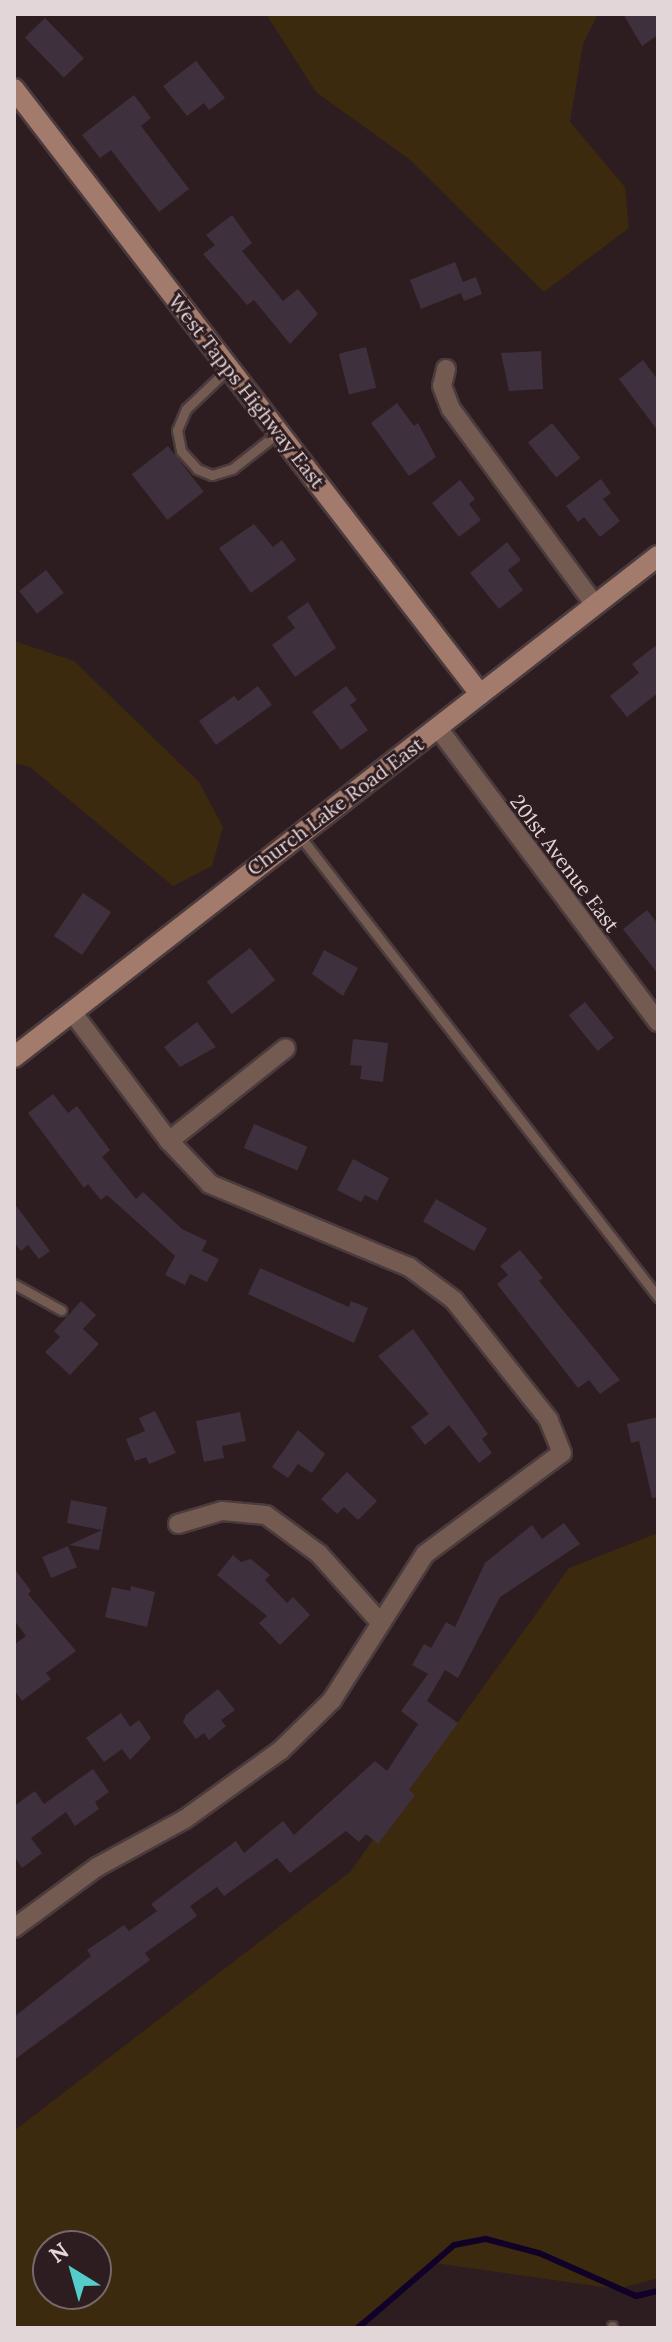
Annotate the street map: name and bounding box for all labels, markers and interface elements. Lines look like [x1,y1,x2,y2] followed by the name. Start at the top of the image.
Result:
[164,289,330,493] street label: West Tapps Highway East
[242,732,428,880] street label: Church Lake Road East
[506,790,624,936] street label: 201st Avenue East
[32,2230,112,2310] north arrow
[44,2236,74,2269] text: N

